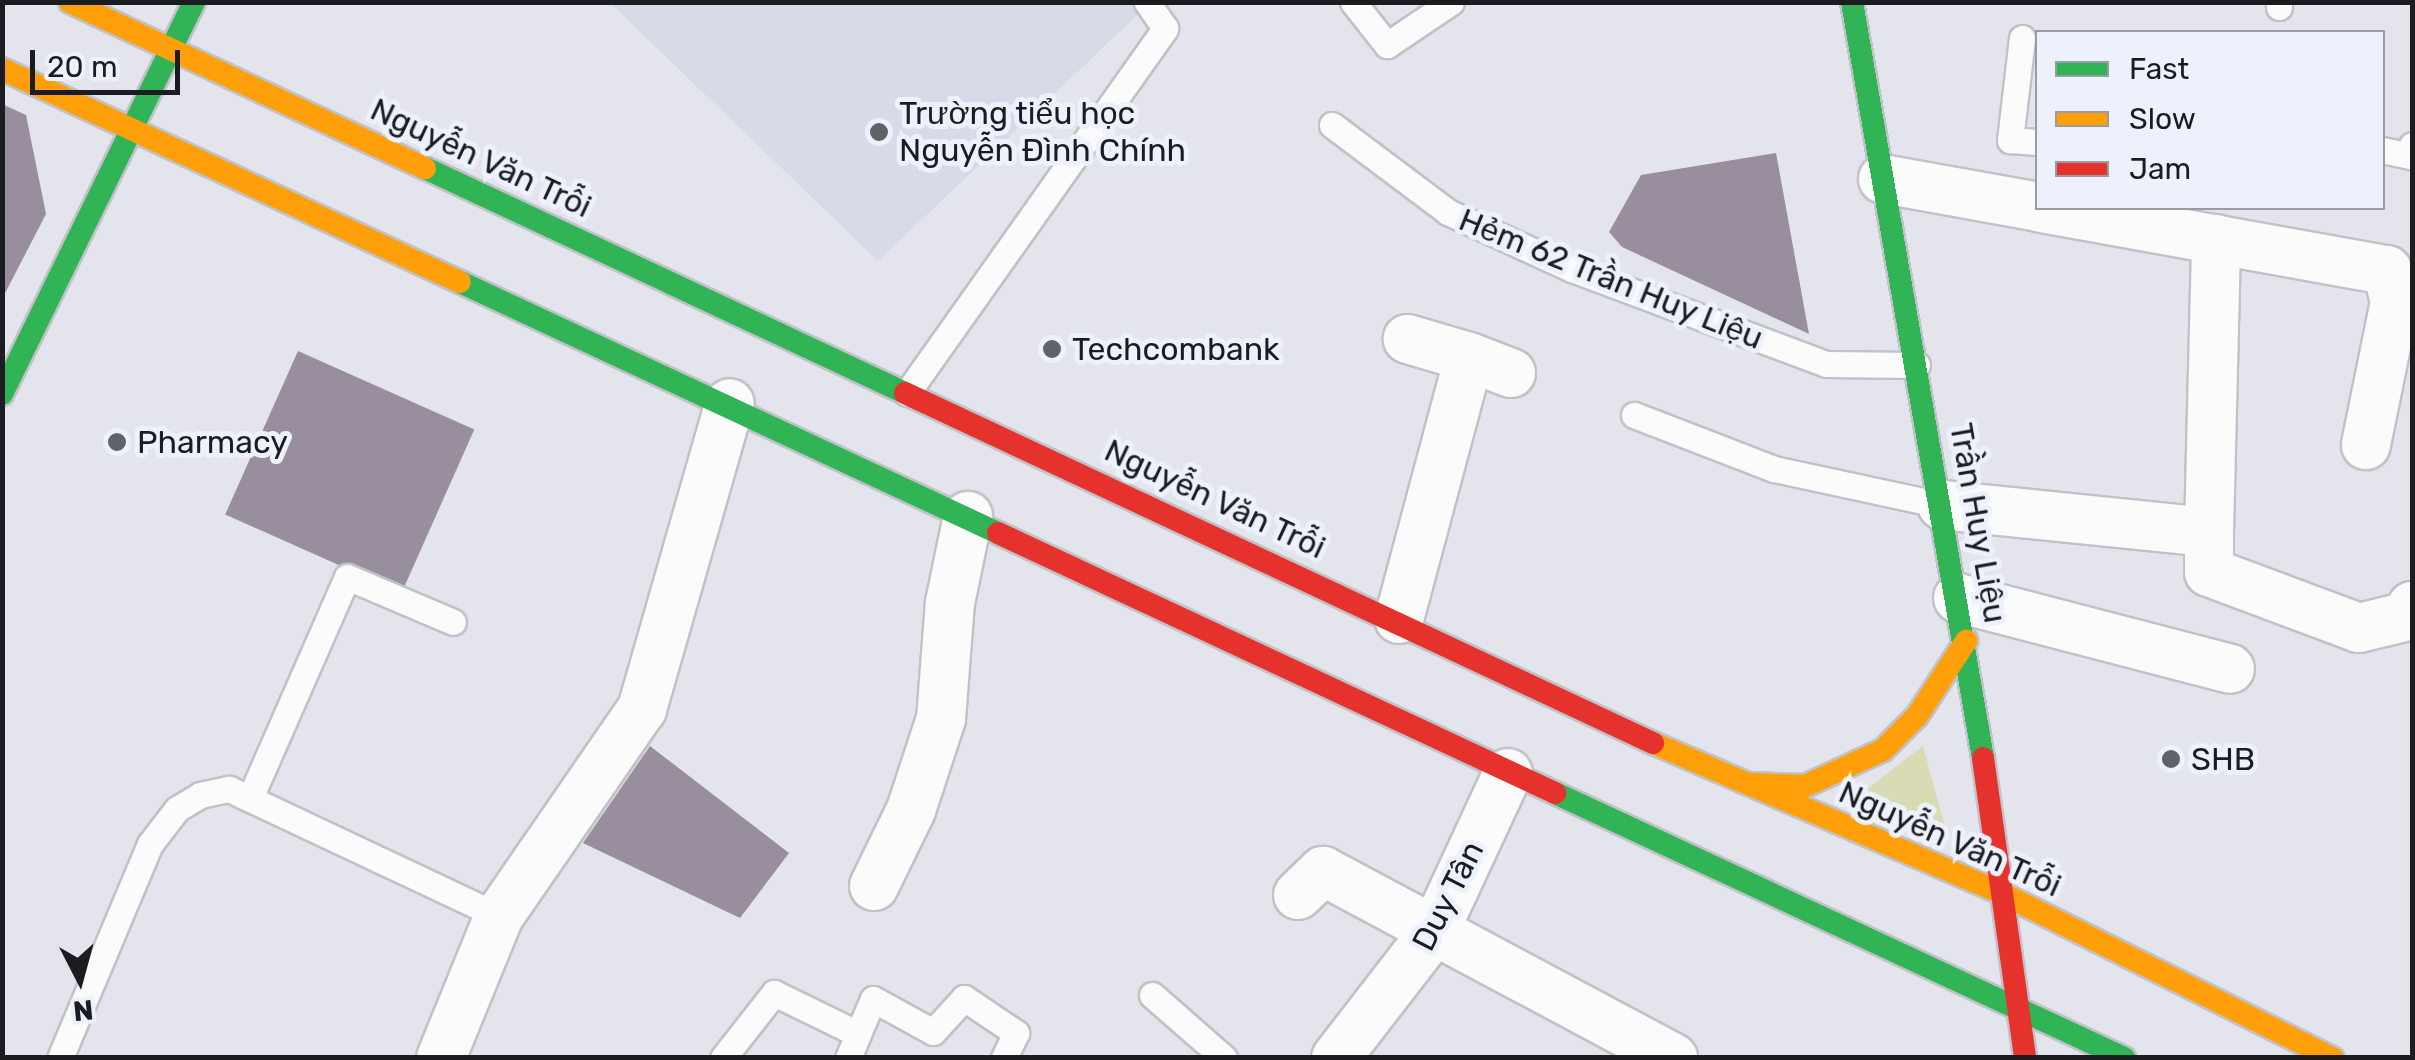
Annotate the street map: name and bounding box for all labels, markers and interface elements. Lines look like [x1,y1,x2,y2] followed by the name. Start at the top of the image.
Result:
[35,30,185,92] scale bar
[2035,30,2385,210] legend
[47,49,118,85] text: 20 m
[2129,51,2189,87] text: Fast
[364,90,598,226] street label: Nguyễn Văn Trỗi
[899,95,1186,170] place label: Trường tiểu học Nguyễn Đình Chính
[2129,101,2196,137] text: Slow
[868,121,890,143] marker: Trường tiểu học Nguyễn Đình Chính
[2129,151,2191,187] text: Jam
[1453,200,1769,358] street label: Hẻm 62 Trần Huy Liệu
[1072,330,1280,368] place label: Techcombank
[1041,338,1063,360] marker: Techcombank
[1941,420,2015,626] street label: Trần Huy Liệu
[137,423,288,461] place label: Pharmacy
[106,431,128,453] marker: Pharmacy
[1098,431,1332,567] street label: Nguyễn Văn Trỗi
[2191,740,2255,778] place label: SHB
[2160,748,2182,770] marker: SHB
[1832,772,2068,906] street label: Nguyễn Văn Trỗi
[1404,834,1492,958] street label: Duy Tân
[30,930,130,1030] north arrow
[71,993,95,1028] text: N

